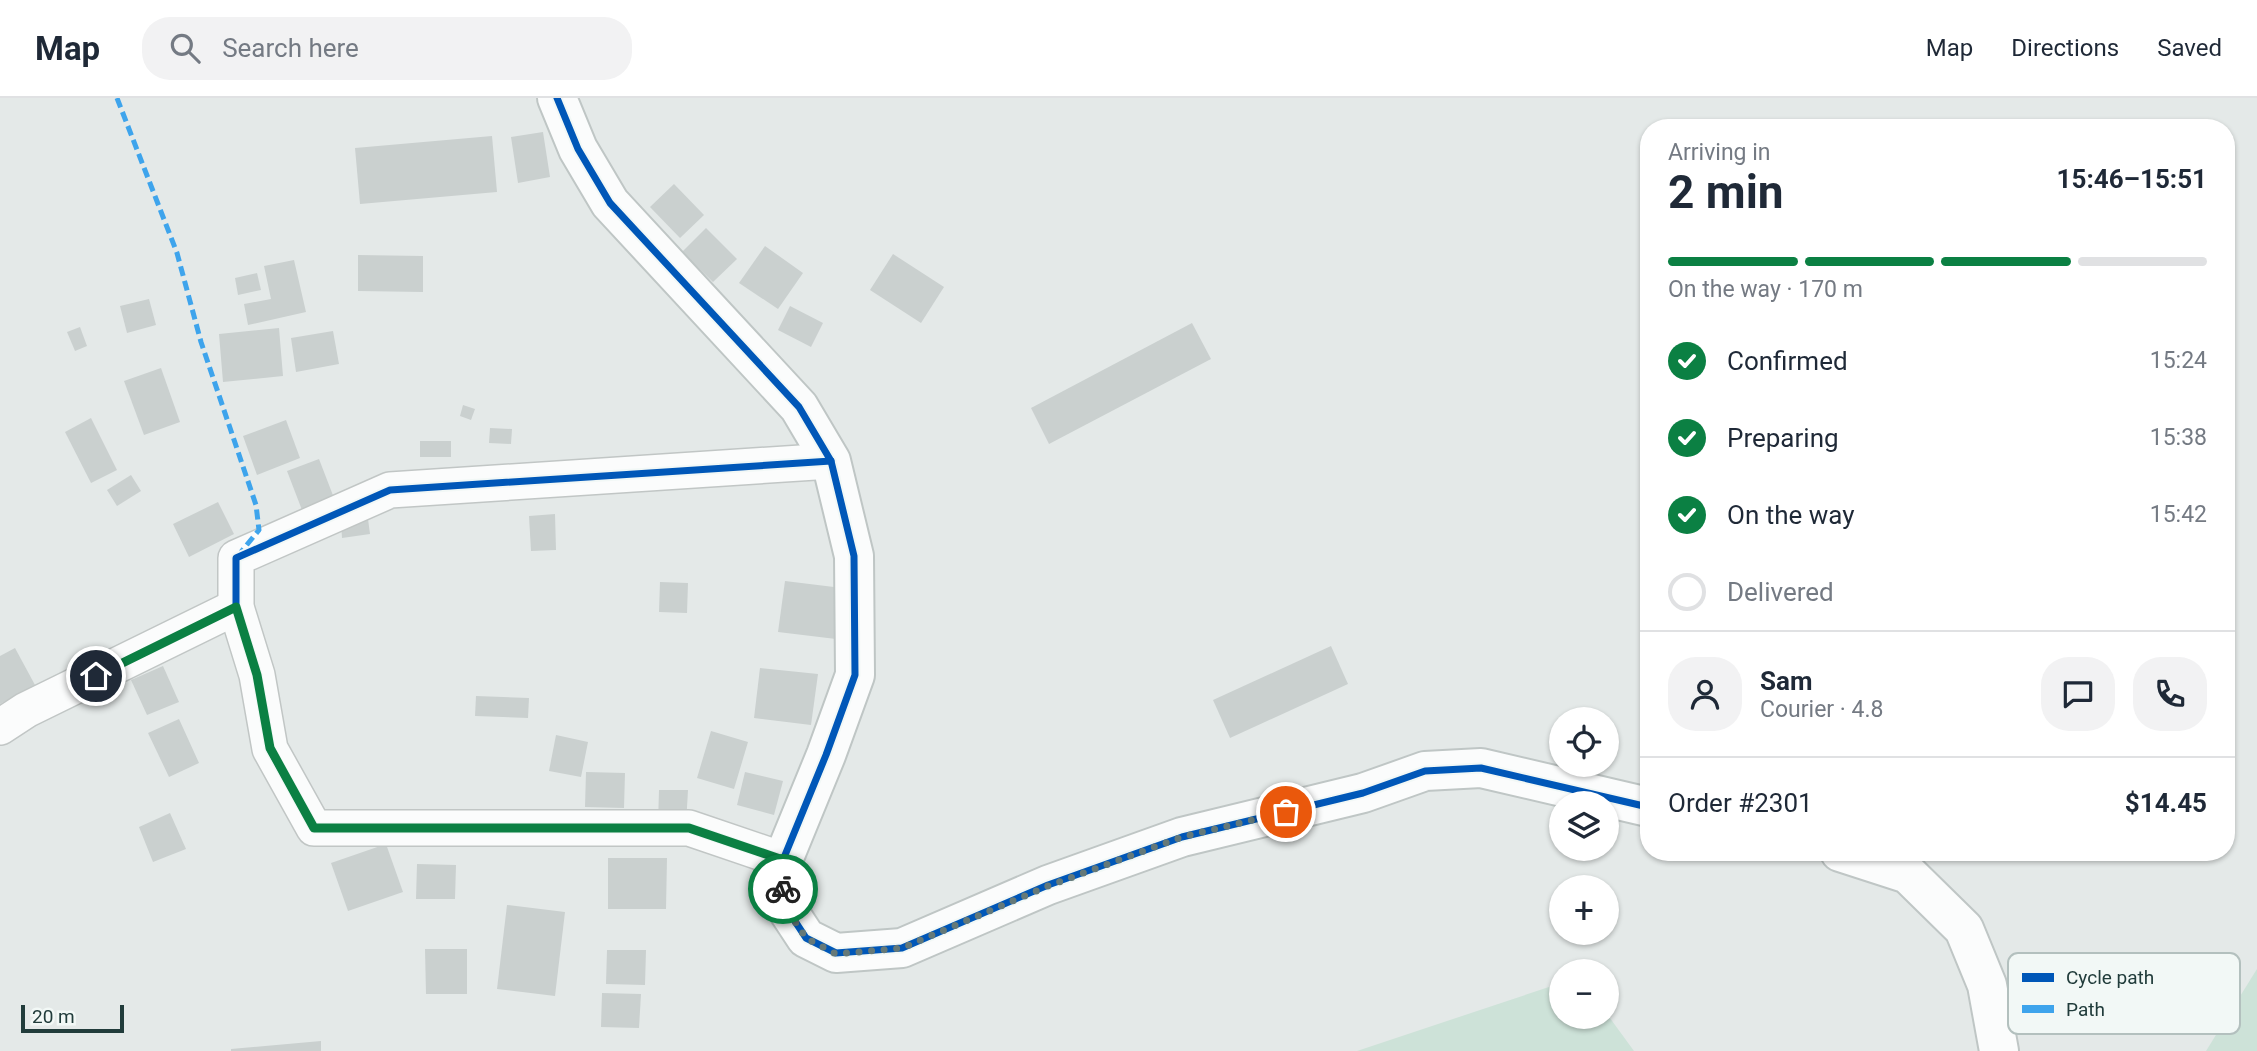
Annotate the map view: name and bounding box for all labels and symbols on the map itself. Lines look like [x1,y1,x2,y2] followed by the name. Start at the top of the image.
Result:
[66,646,126,706] pin
[1256,782,1316,842] pin
[748,854,818,924] courier
[2008,953,2240,1034] legend
[2066,966,2154,989] text: Cycle path
[2066,998,2105,1021] text: Path
[21,1002,124,1034] scale bar

